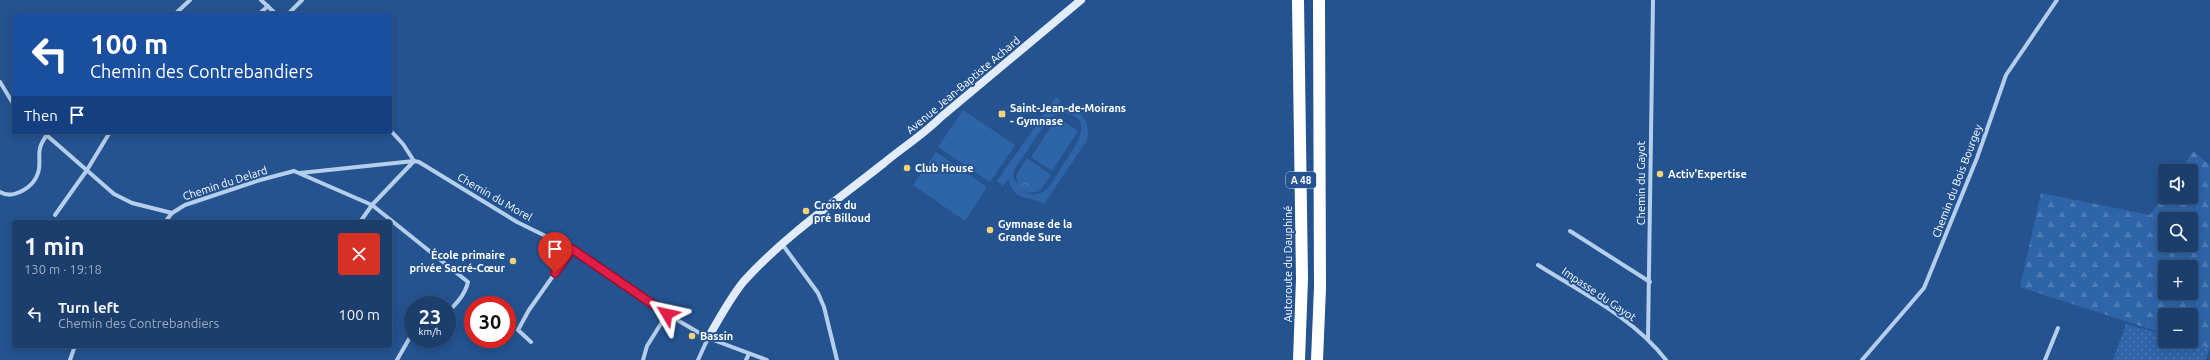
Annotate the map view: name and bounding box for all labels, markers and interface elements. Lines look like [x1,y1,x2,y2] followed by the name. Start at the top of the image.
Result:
[24,28,76,80] icon: left
[90,28,168,59] text: 100 m
[904,34,1022,136] street label: Avenue Jean-Baptiste Achard
[90,61,313,81] text: Chemin des Contrebandiers
[1010,102,1126,127] place label: Saint-Jean-de-Moirans - Gymnase
[66,104,88,126] icon: arrive
[24,107,58,124] text: Then
[997,109,1007,119] marker: Saint-Jean-de-Moirans - Gymnase
[1930,122,1984,239] street label: Chemin du Bois Bourgey
[1635,140,1647,225] street label: Chemin du Gayot
[915,162,974,174] place label: Club House
[902,163,912,173] marker: Club House
[181,164,269,202] street label: Chemin du Delard
[2158,164,2198,348] map controls
[2158,164,2198,204] button: sound
[1668,168,1747,180] place label: Activ'Expertise
[1655,169,1665,179] marker: Activ'Expertise
[455,171,535,223] street label: Chemin du Morel
[1286,172,1316,188] road number: A 48
[814,199,871,224] place label: Croix du pré Billoud
[801,206,811,216] marker: Croix du pré Billoud
[1282,206,1294,322] street label: Autoroute du Dauphiné
[2158,212,2198,252] button: search
[998,218,1072,243] place label: Gymnase de la Grande Sure
[985,225,995,235] marker: Gymnase de la Grande Sure
[538,232,572,273] pin
[24,233,85,260] text: 1 min
[338,233,380,275] button: close
[544,238,566,260] icon: arrive
[409,248,505,274] place label: École primaire privée Sacré-Cœur
[508,256,518,266] marker: École primaire privée Sacré-Cœur
[2158,260,2198,300] button: +
[24,262,102,276] text: 130 m · 19:18
[1560,265,1639,324] street label: Impasse du Gayot
[646,293,688,335] position arrow
[464,296,516,348] speed limit sign: 30
[58,299,119,316] text: Turn left
[24,303,46,325] icon: left
[419,305,441,328] text: 23
[338,306,380,323] text: 100 m
[2158,308,2198,348] button: −
[58,316,219,330] text: Chemin des Contrebandiers
[418,326,442,337] text: km/h
[700,330,733,342] place label: Bassin
[687,331,697,341] marker: Bassin

